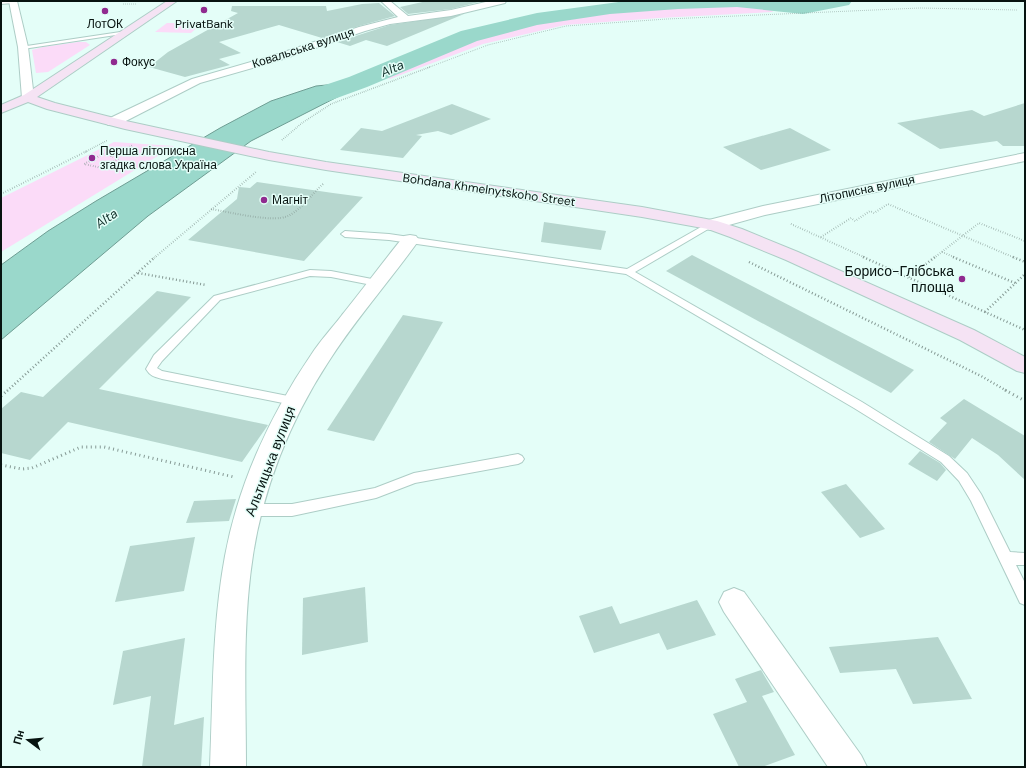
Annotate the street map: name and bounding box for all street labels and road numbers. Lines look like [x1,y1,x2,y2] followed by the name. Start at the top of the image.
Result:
[250,24,356,72] street label: Ковальська вулиця
[402,170,577,210] street label: Bohdana Khmelnytskoho Street
[818,171,916,207] street label: Літописна вулиця
[241,403,299,519] street label: Альтицька вулиця

